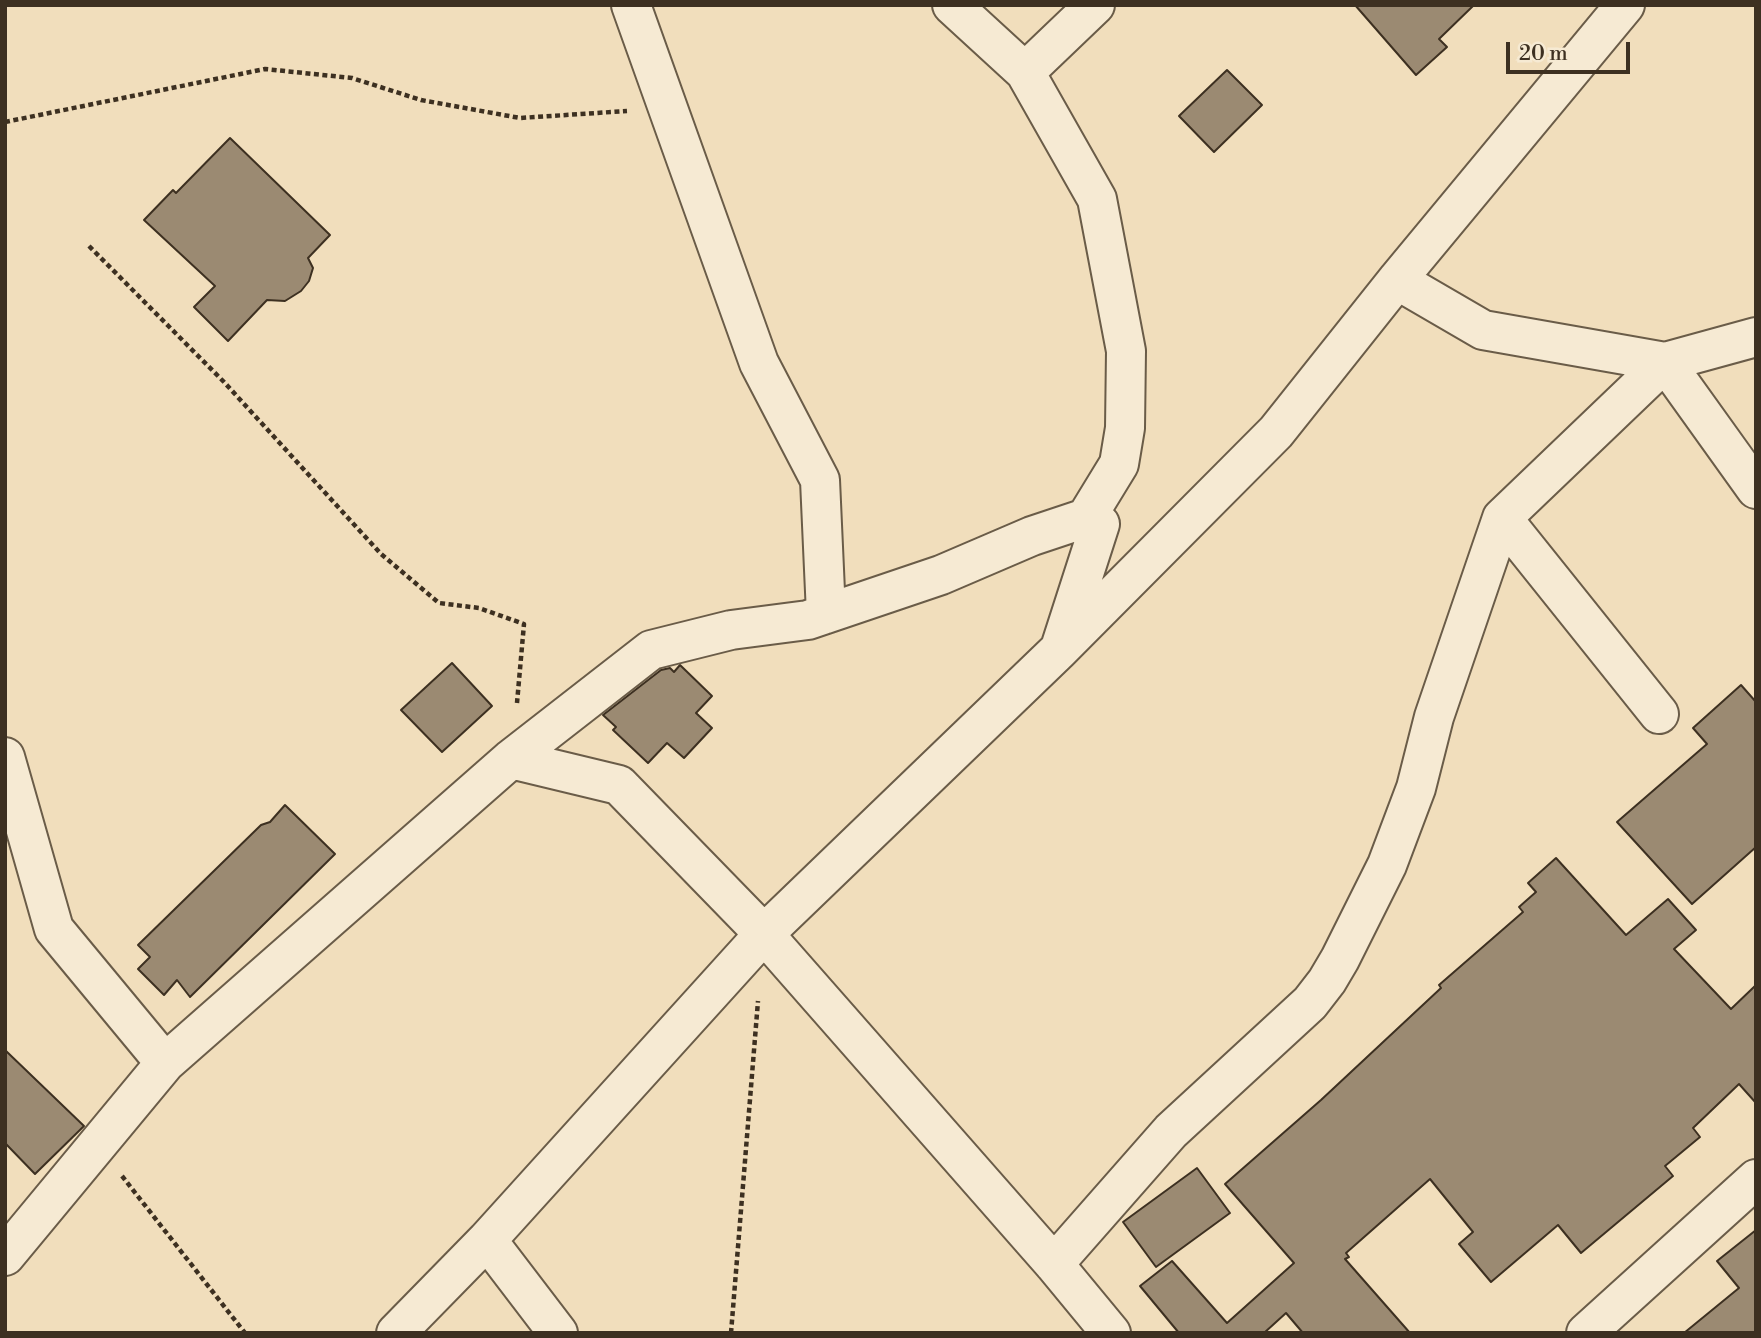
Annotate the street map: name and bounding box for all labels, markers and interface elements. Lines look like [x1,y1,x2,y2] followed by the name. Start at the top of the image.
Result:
[1509,28,1633,72] scale bar
[1519,41,1568,67] text: 20 m

